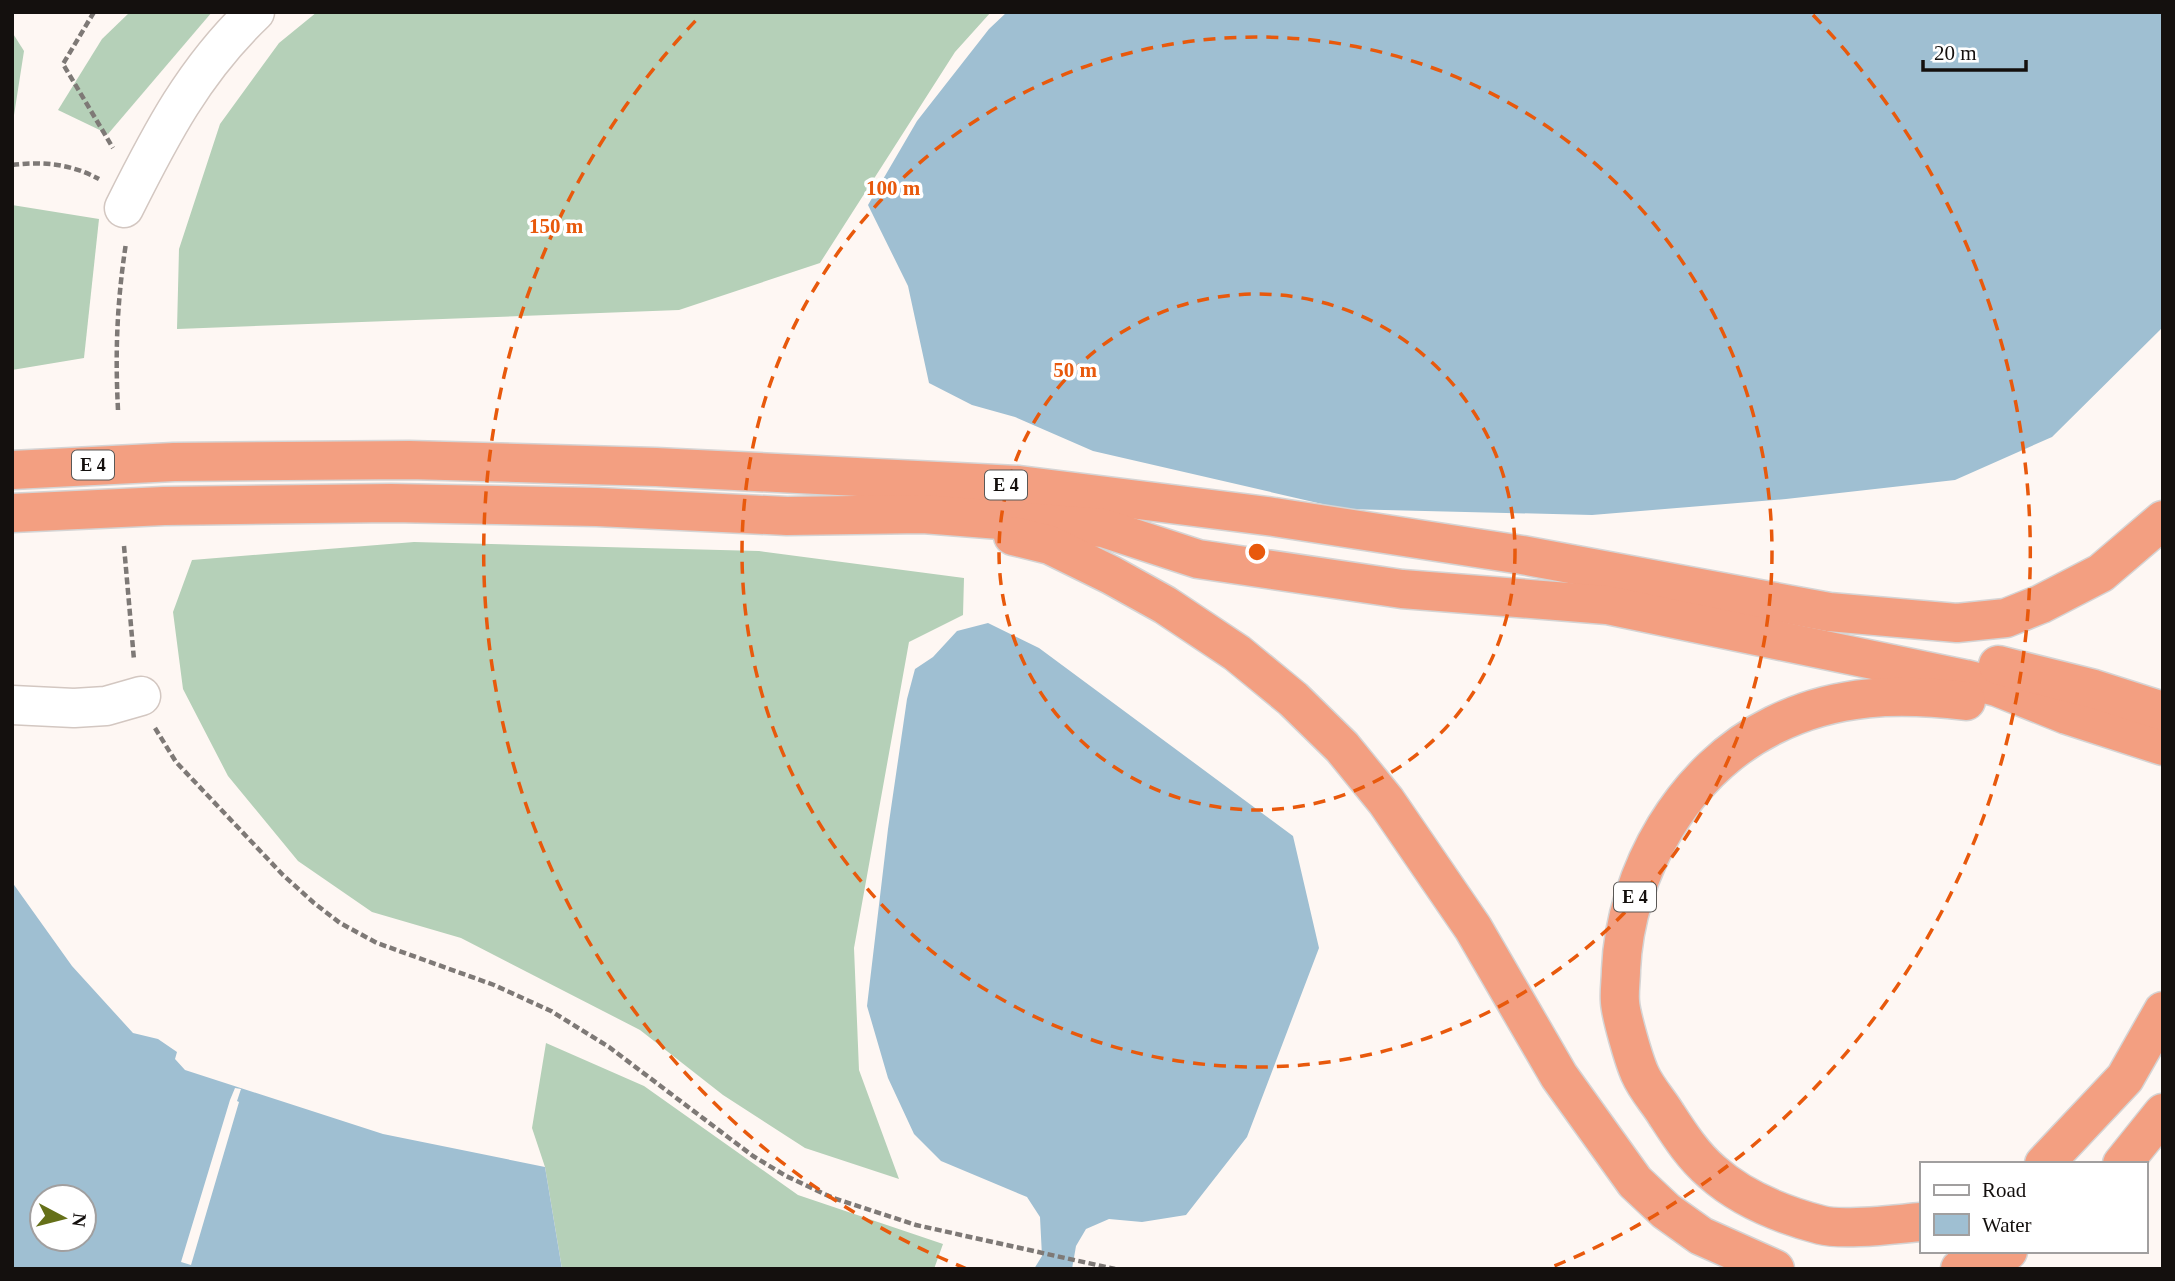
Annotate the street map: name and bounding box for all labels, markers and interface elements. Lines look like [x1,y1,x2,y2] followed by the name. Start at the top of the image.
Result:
[1923,28,2026,72] scale bar
[1934,41,1977,65] text: 20 m
[866,176,921,200] text: 100 m
[529,214,584,238] text: 150 m
[1053,358,1097,382] text: 50 m
[72,450,114,480] road number: E 4
[985,471,1027,500] road number: E 4
[1245,540,1269,564] centre of rings
[1614,882,1656,912] road number: E 4
[1920,1162,2147,1253] legend
[1982,1178,2027,1202] text: Road
[28,1183,98,1253] north arrow
[68,1212,91,1228] text: N
[1982,1213,2032,1237] text: Water

